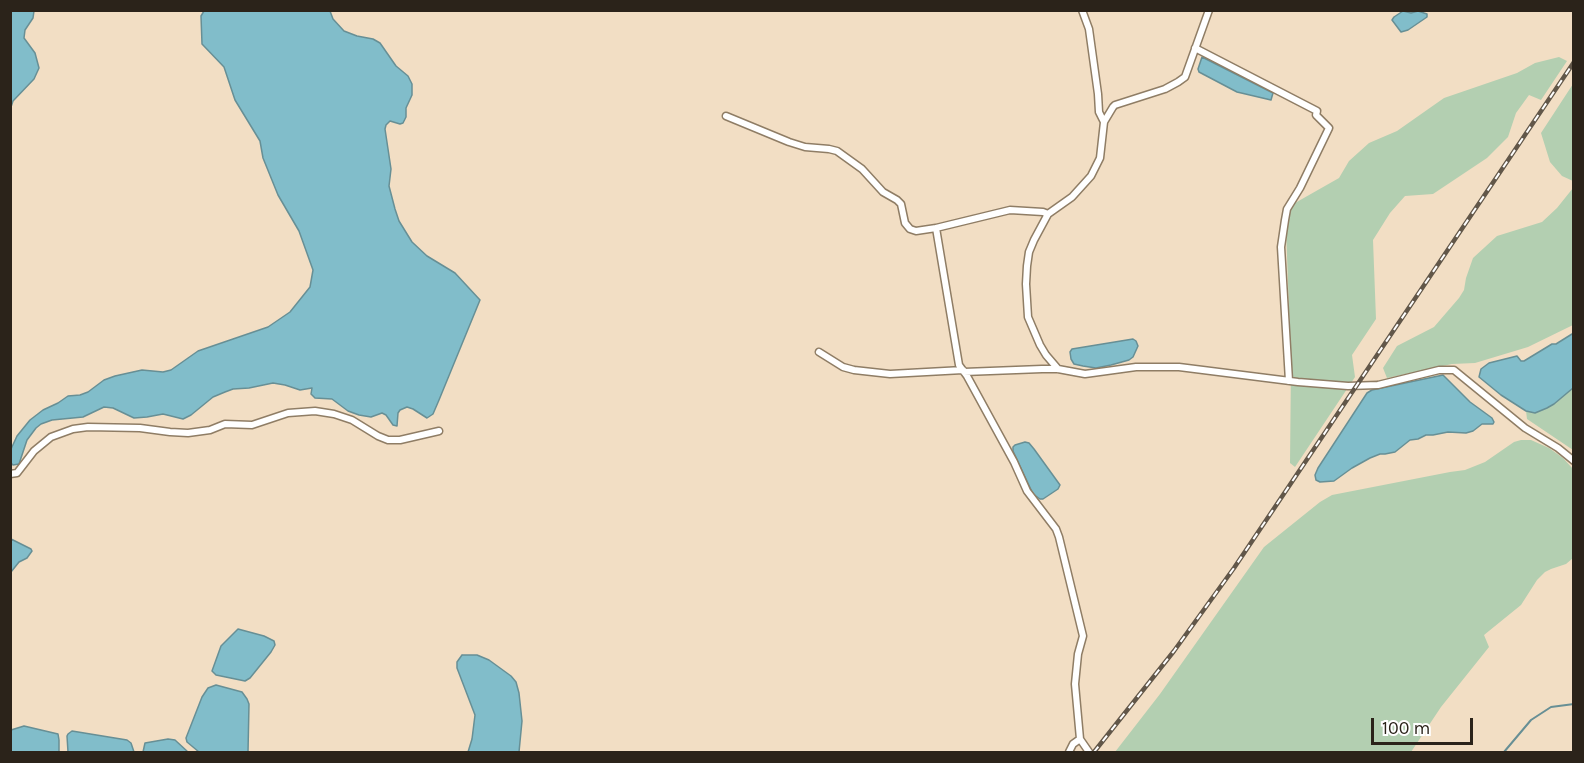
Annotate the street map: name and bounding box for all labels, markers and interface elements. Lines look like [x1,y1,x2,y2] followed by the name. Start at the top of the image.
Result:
[1374,706,1476,744] scale bar
[1382,717,1430,739] text: 100 m

